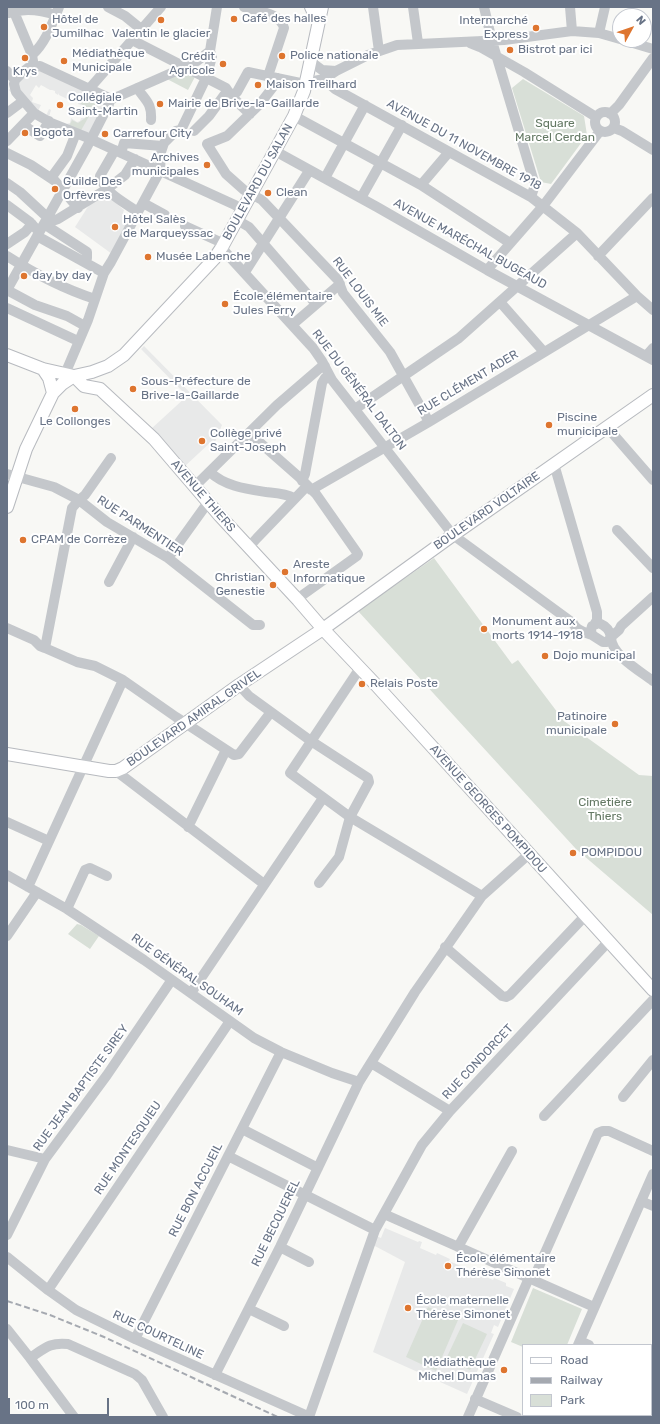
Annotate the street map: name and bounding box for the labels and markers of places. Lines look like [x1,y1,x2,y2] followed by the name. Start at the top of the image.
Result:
[242,12,326,26] place label: Café des halles
[52,13,104,41] place label: Hôtel de Jumilhac
[229,14,239,24] marker: Café des halles
[459,14,528,42] place label: Intermarché Express
[156,15,166,25] marker: Valentin le glacier
[39,22,49,32] marker: Hôtel de Jumilhac
[531,23,541,33] marker: Intermarché Express
[112,27,210,41] place label: Valentin le glacier
[518,43,592,57] place label: Bistrot par ici
[505,45,515,55] marker: Bistrot par ici
[72,47,145,75] place label: Médiathèque Municipale
[290,49,378,63] place label: Police nationale
[169,50,215,78] place label: Crédit Agricole
[277,51,287,61] marker: Police nationale
[20,53,30,63] marker: Krys
[59,56,69,66] marker: Médiathèque Municipale
[218,59,228,69] marker: Crédit Agricole
[13,65,37,79] place label: Krys
[266,78,357,92] place label: Maison Treilhard
[253,80,263,90] marker: Maison Treilhard
[68,91,138,119] place label: Collégiale Saint-Martin
[168,97,319,111] place label: Mairie de Brive-la-Gaillarde
[155,99,165,109] marker: Mairie de Brive-la-Gaillarde
[55,100,65,110] marker: Collégiale Saint-Martin
[33,126,73,140] place label: Bogota
[113,127,192,141] place label: Carrefour City
[20,128,30,138] marker: Bogota
[100,129,110,139] marker: Carrefour City
[132,151,199,179] place label: Archives municipales
[202,160,212,170] marker: Archives municipales
[63,175,122,203] place label: Guilde Des Orfèvres
[50,184,60,194] marker: Guilde Des Orfèvres
[276,186,308,200] place label: Clean
[263,188,273,198] marker: Clean
[123,213,213,241] place label: Hôtel Salès de Marqueyssac
[110,222,120,232] marker: Hôtel Salès de Marqueyssac
[156,250,250,264] place label: Musée Labenche
[143,252,153,262] marker: Musée Labenche
[32,269,92,283] place label: day by day
[19,271,29,281] marker: day by day
[233,290,333,318] place label: École élémentaire Jules Ferry
[220,299,230,309] marker: École élémentaire Jules Ferry
[141,375,251,403] place label: Sous-Préfecture de Brive-la-Gaillarde
[128,384,138,394] marker: Sous-Préfecture de Brive-la-Gaillarde
[70,404,80,414] marker: Le Collonges
[557,411,618,439] place label: Piscine municipale
[39,415,111,429] place label: Le Collonges
[544,420,554,430] marker: Piscine municipale
[210,427,286,455] place label: Collège privé Saint-Joseph
[197,436,207,446] marker: Collège privé Saint-Joseph
[31,533,127,547] place label: CPAM de Corrèze
[18,535,28,545] marker: CPAM de Corrèze
[293,558,365,586] place label: Areste Informatique
[280,567,290,577] marker: Areste Informatique
[215,571,265,599] place label: Christian Genestie
[268,580,278,590] marker: Christian Genestie
[492,615,583,643] place label: Monument aux morts 1914-1918
[479,624,489,634] marker: Monument aux morts 1914-1918
[553,649,635,663] place label: Dojo municipal
[540,651,550,661] marker: Dojo municipal
[370,677,438,691] place label: Relais Poste
[357,679,367,689] marker: Relais Poste
[546,710,607,738] place label: Patinoire municipale
[610,719,620,729] marker: Patinoire municipale
[581,846,642,860] place label: POMPIDOU
[568,848,578,858] marker: POMPIDOU
[456,1252,556,1280] place label: École élémentaire Thérèse Simonet
[443,1261,453,1271] marker: École élémentaire Thérèse Simonet
[416,1294,510,1322] place label: École maternelle Thérèse Simonet
[403,1303,413,1313] marker: École maternelle Thérèse Simonet
[418,1356,496,1384] place label: Médiathèque Michel Dumas
[499,1365,509,1375] marker: Médiathèque Michel Dumas

